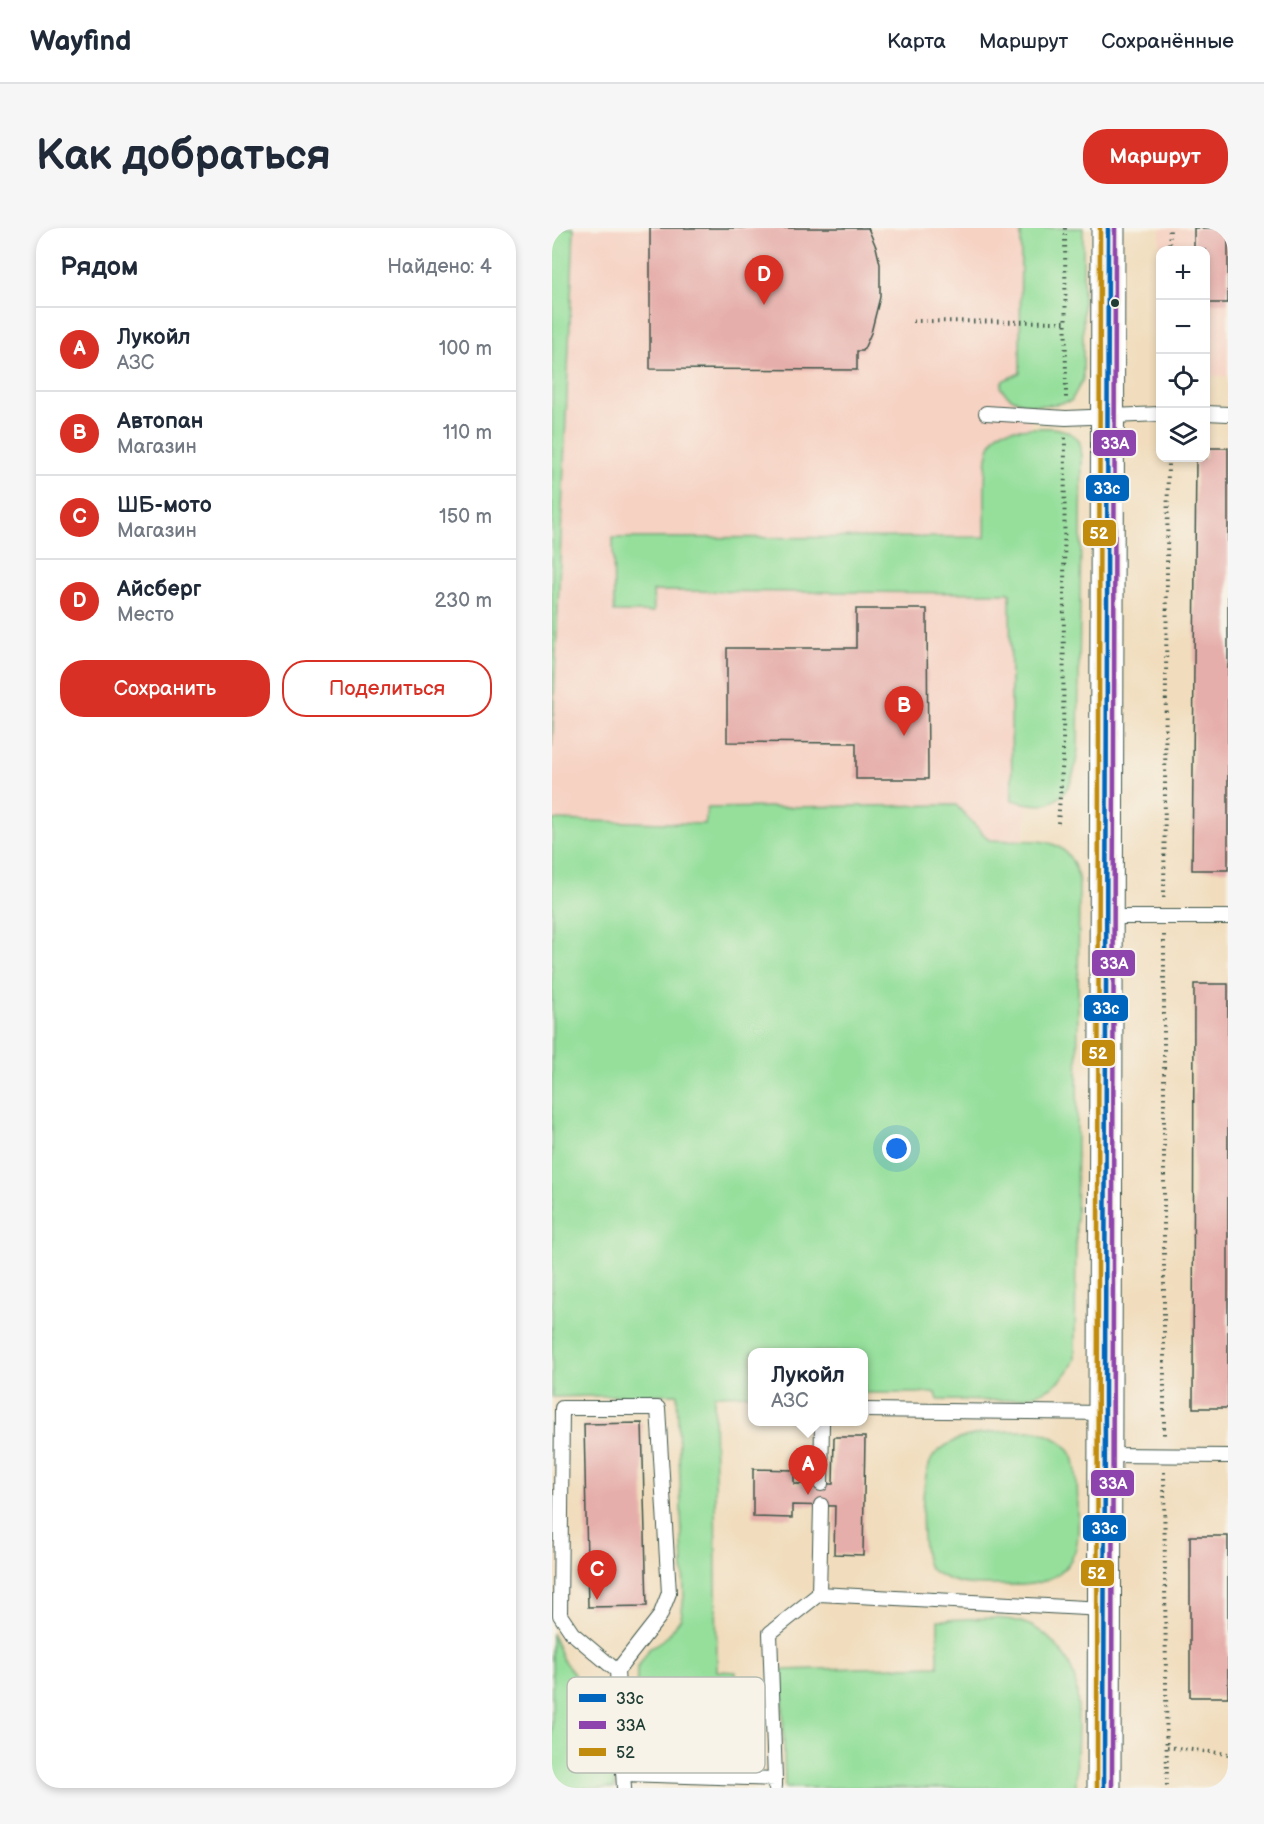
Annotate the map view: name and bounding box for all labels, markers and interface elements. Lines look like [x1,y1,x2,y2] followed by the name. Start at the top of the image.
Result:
[30,25,131,58] text: Wayfind
[887,29,946,54] text: Карта
[979,29,1068,54] text: Маршрут
[1101,29,1234,54] text: Сохранённые
[1083,129,1228,184] button: Маршрут
[36,131,331,182] text: Как добраться
[1156,246,1210,462] map controls
[1156,246,1210,300] button: +
[60,252,138,283] text: Рядом
[387,255,492,279] text: Найдено: 4
[744,256,784,305] pin: D
[1109,297,1121,309] unlabelled marker
[1156,300,1210,354] button: −
[117,324,191,351] text: Лукойл
[73,337,86,361] text: A
[439,337,492,361] text: 100 m
[117,351,154,375] text: АЗС
[1156,354,1210,408] button: locate
[117,408,203,435] text: Автопан
[1156,408,1210,462] button: layers
[72,421,87,445] text: B
[443,421,492,445] text: 110 m
[1092,429,1137,457] line badge: 33А
[117,435,197,459] text: Магазин
[1101,435,1130,454] text: 33А
[1085,474,1130,502] line badge: 33с
[1094,480,1120,499] text: 33с
[117,492,212,519] text: ШБ-мото
[72,505,87,529] text: C
[439,505,492,529] text: 150 m
[117,519,197,543] text: Магазин
[1082,519,1117,547] line badge: 52
[1090,525,1109,544] text: 52
[117,576,202,603] text: Айсберг
[73,589,86,613] text: D
[435,589,492,613] text: 230 m
[117,603,174,627] text: Место
[60,660,270,717] button: Сохранить
[282,660,492,717] button: Поделиться
[884,686,924,736] pin: B
[1091,949,1136,977] line badge: 33А
[1100,955,1129,974] text: 33А
[1083,994,1129,1022] line badge: 33с
[1093,1000,1119,1019] text: 33с
[1081,1039,1116,1067] line badge: 52
[1089,1045,1108,1064] text: 52
[882,1134,911,1163] your location
[748,1348,868,1426] popup
[771,1362,845,1389] text: Лукойл
[771,1389,809,1413] text: АЗС
[788,1446,828,1495] pin: A
[1090,1469,1135,1497] line badge: 33А
[1099,1475,1128,1494] text: 33А
[1082,1514,1127,1542] line badge: 33с
[1092,1520,1118,1539] text: 33с
[578,1550,616,1600] pin: C
[1080,1559,1115,1587] line badge: 52
[1088,1565,1107,1584] text: 52
[567,1677,765,1773] legend
[616,1690,644,1709] text: 33с
[616,1717,646,1736] text: 33А
[616,1744,635,1763] text: 52

